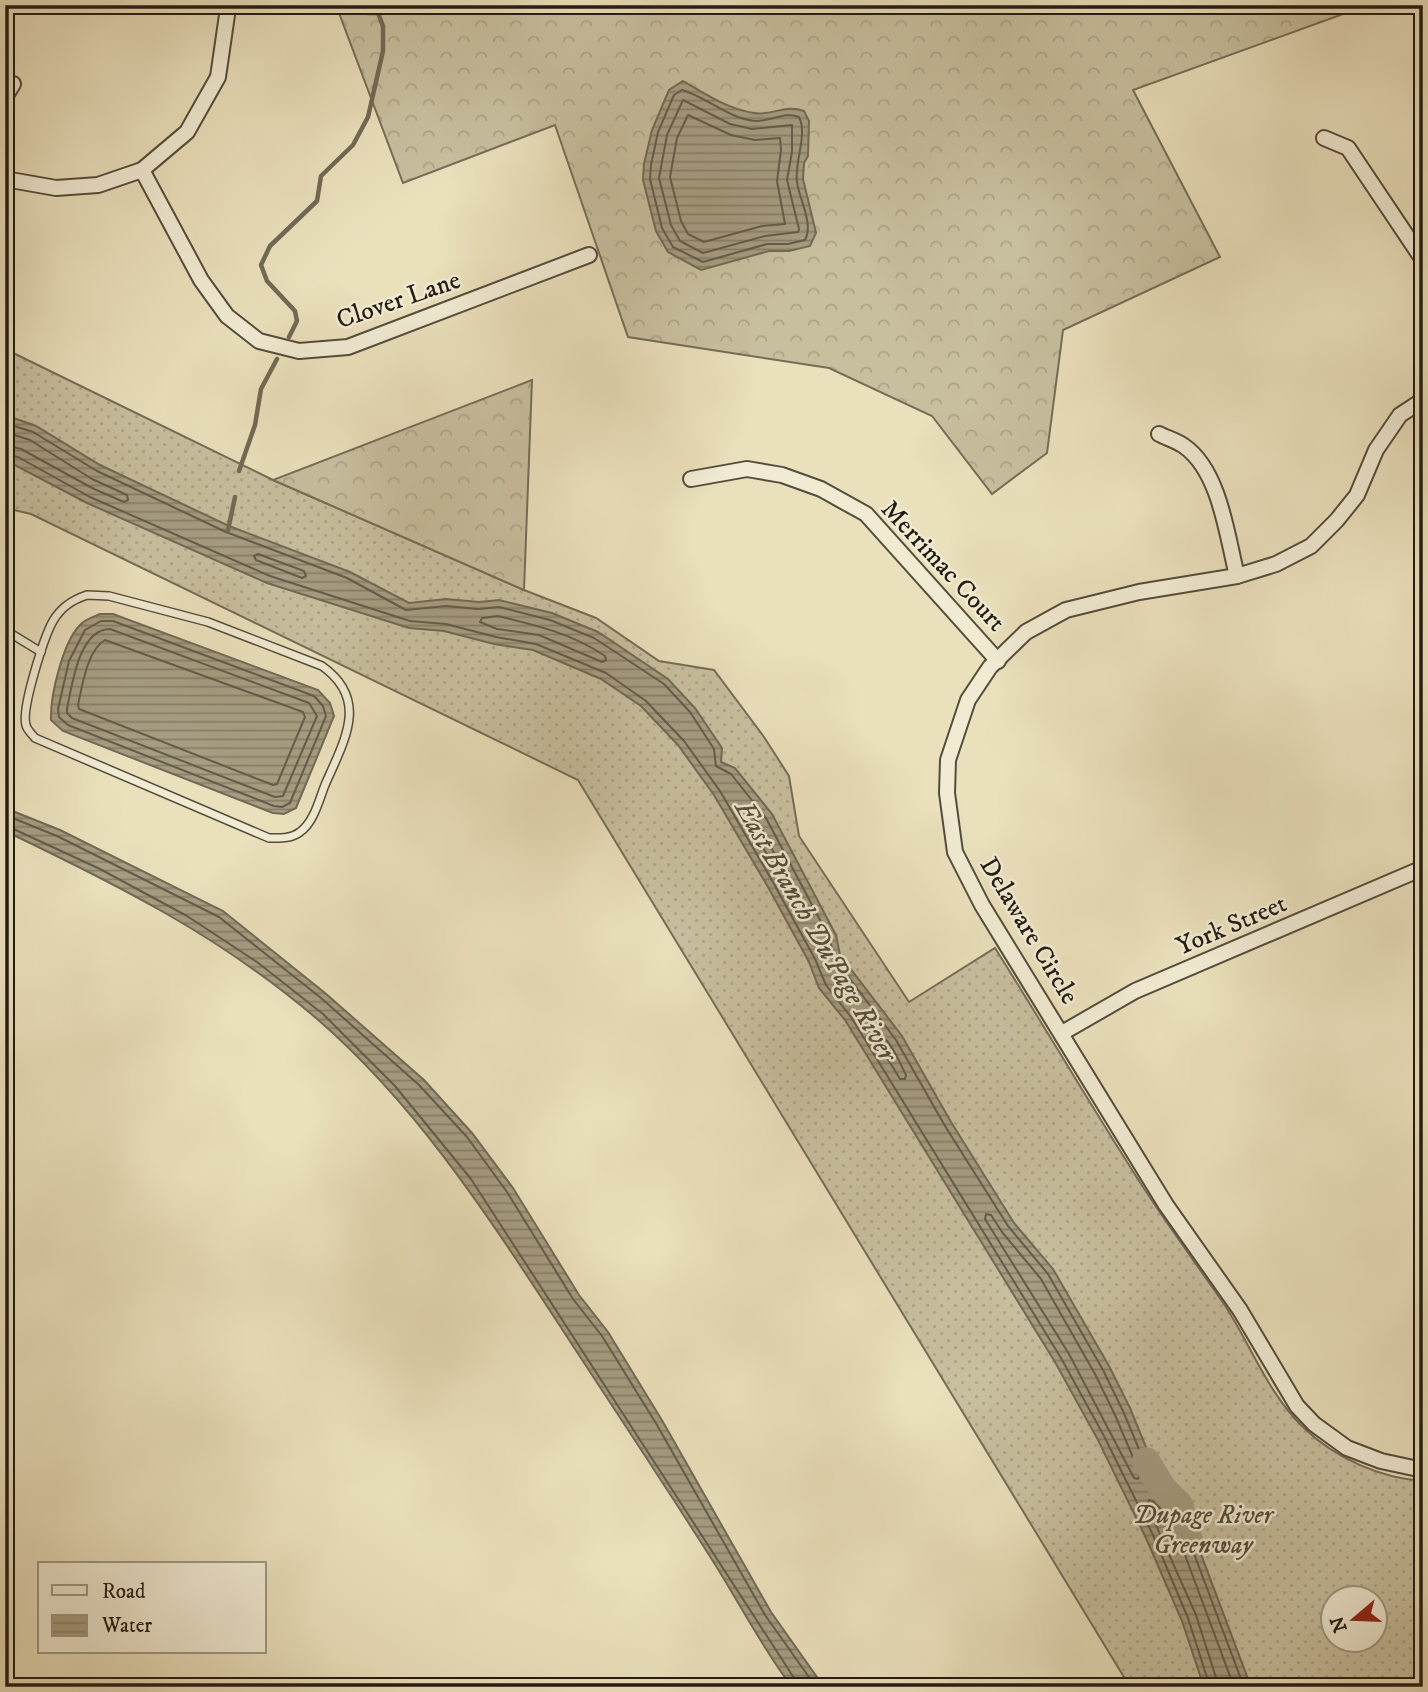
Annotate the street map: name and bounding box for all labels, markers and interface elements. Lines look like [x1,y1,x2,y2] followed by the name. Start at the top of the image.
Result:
[332,264,465,337] street label: Clover Lane
[874,493,1012,639] street label: Merrimac Court
[726,792,906,1069] water label: East Branch DuPage River
[972,851,1086,1010] street label: Delaware Circle
[1171,887,1292,963] street label: York Street
[1133,1499,1274,1562] park label: Dupage River Greenway
[38,1562,266,1654] legend
[102,1579,146,1605] text: Road
[1320,1584,1390,1654] north arrow
[101,1613,152,1639] text: Water
[1326,1613,1353,1635] text: N

